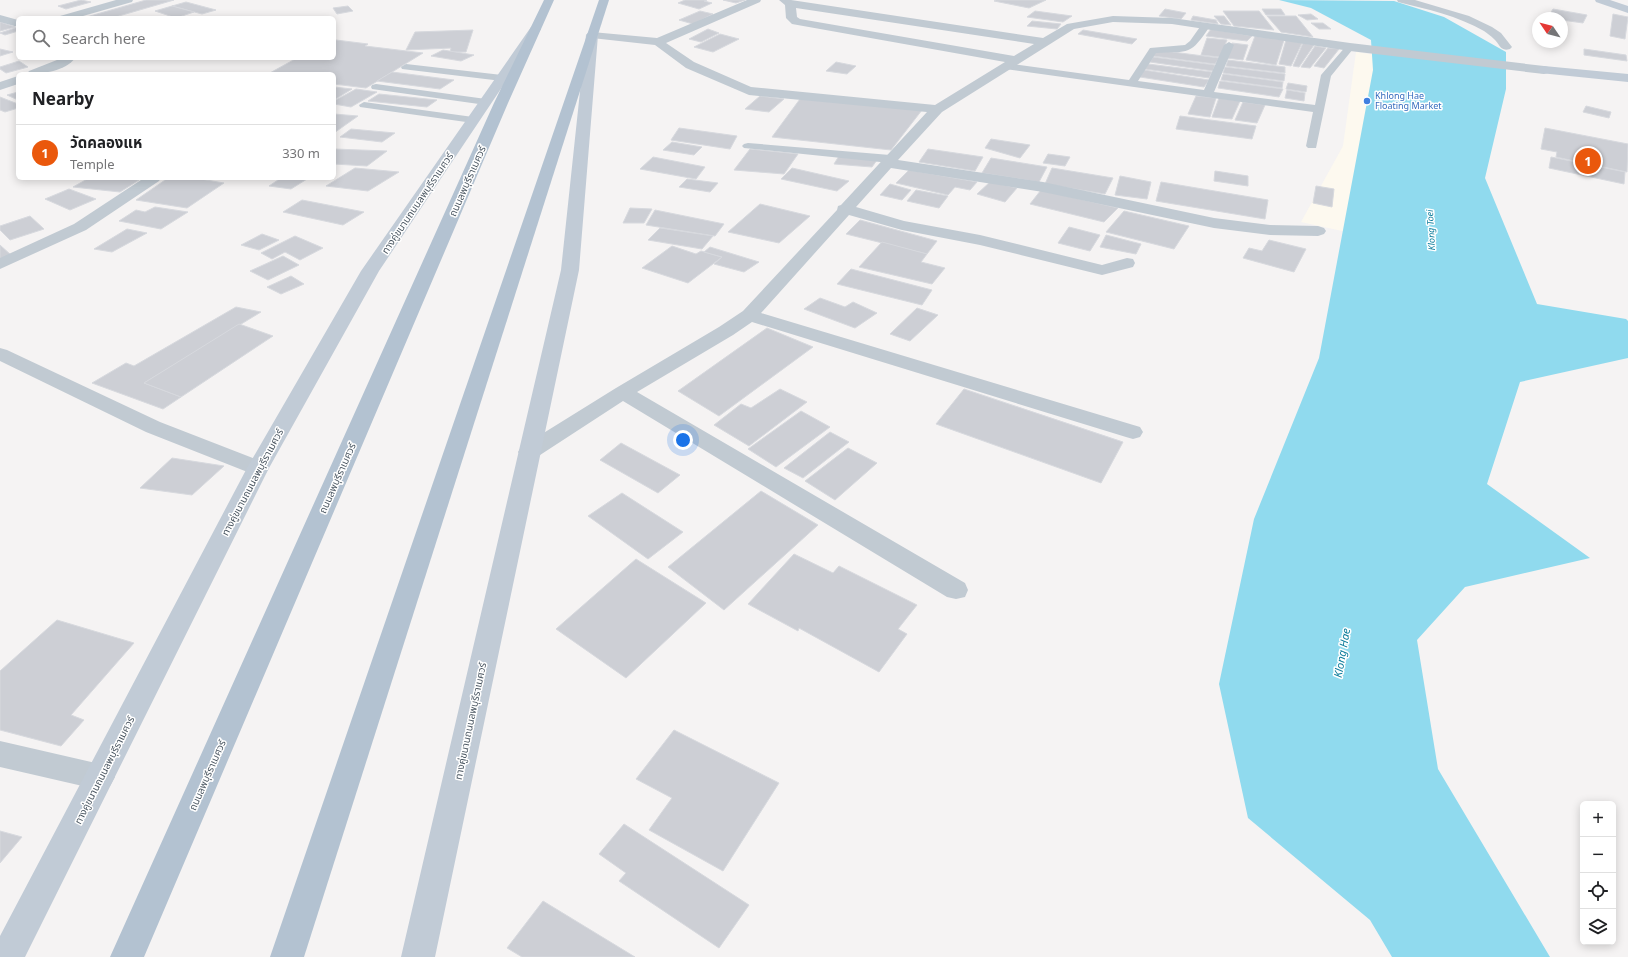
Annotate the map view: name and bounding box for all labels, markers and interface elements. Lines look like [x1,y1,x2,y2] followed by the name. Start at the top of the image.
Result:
[1532,12,1568,48] north arrow
[16,16,336,60] search box
[30,27,52,49] icon: search
[62,28,145,48] text: Search here
[32,87,94,110] text: Nearby
[1375,89,1442,112] place label: Khlong Hae Floating Market
[1362,96,1372,106] marker: Khlong Hae Floating Market
[70,132,142,152] text: วัดคลองแห
[445,143,489,219] street label: ถนนลพบุรีราเมศวร์
[41,144,49,162] text: 1
[282,144,320,162] text: 330 m
[1575,146,1601,176] pin: 1
[378,149,456,256] street label: ทางคู่ขนานถนนลพบุรีราเมศวร์
[70,155,115,173] text: Temple
[1423,209,1438,251] water label: Klong Toei
[218,426,286,538] street label: ทางคู่ขนานถนนลพบุรีราเมศวร์
[673,430,693,450] your location
[315,440,359,516] street label: ถนนลพบุรีราเมศวร์
[1330,626,1353,679] water label: Klong Hae
[451,661,489,781] street label: ทางคู่ขนานถนนลพบุรีราเมศวร์
[71,713,138,826] street label: ทางคู่ขนานถนนลพบุรีราเมศวร์
[185,737,229,813] street label: ถนนลพบุรีราเมศวร์
[1580,801,1616,945] map controls
[1580,801,1616,837] button: +
[1580,837,1616,873] button: −
[1580,873,1616,909] button: locate
[1580,909,1616,945] button: layers

